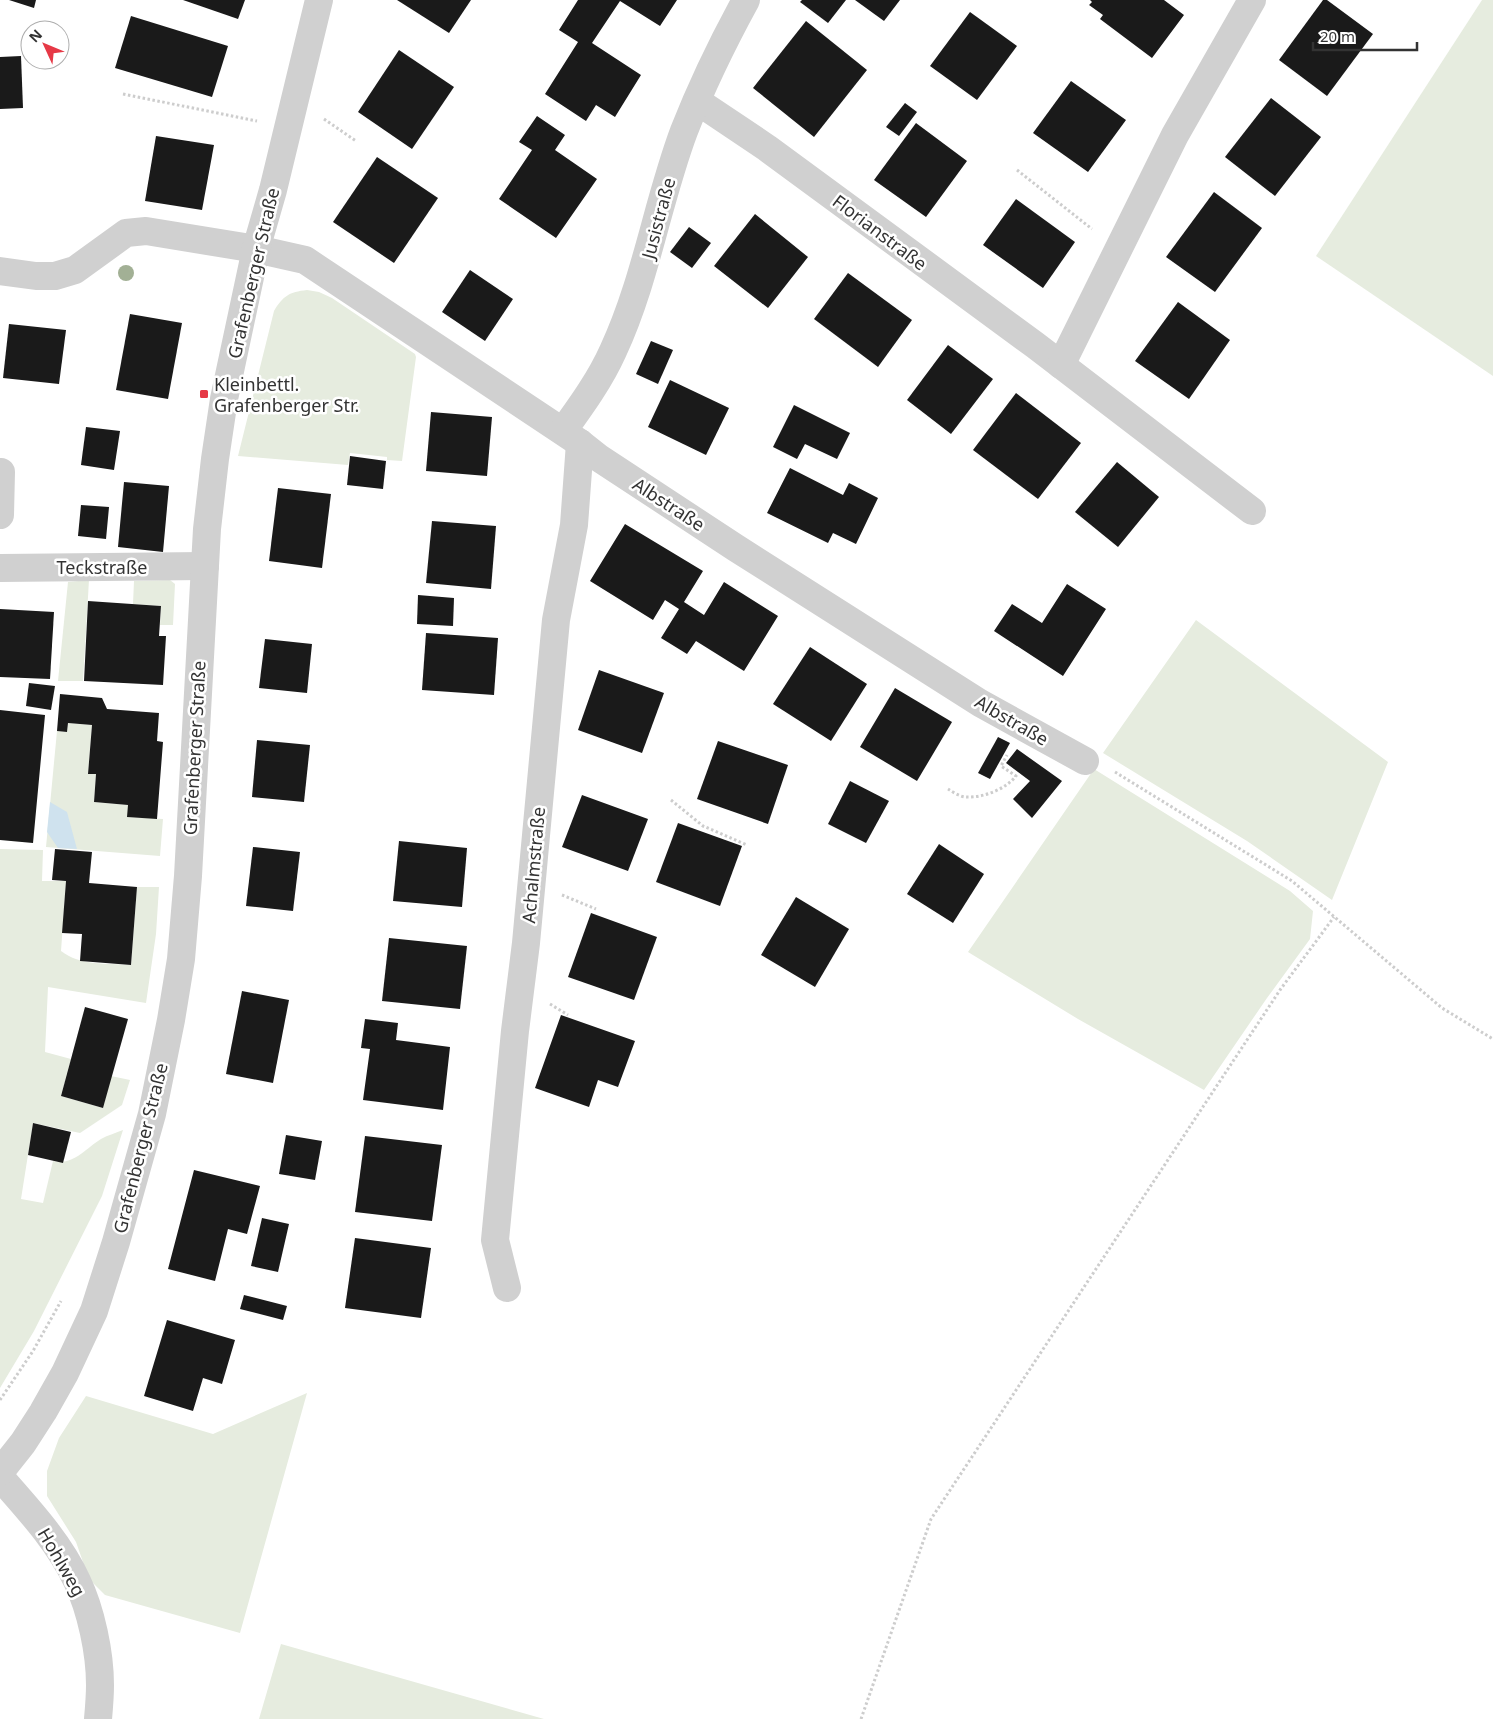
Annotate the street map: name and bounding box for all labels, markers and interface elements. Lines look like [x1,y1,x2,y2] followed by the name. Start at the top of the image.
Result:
[20,20,70,70] north arrow
[1313,20,1417,52] scale bar
[24,25,46,46] text: N
[1320,26,1355,46] text: 20 m
[635,175,680,263] street label: Jusistraße
[222,185,284,361] street label: Grafenberger Straße
[828,189,932,275] street label: Florianstraße
[214,372,359,417] place label: Kleinbettl. Grafenberger Str.
[198,388,210,400] marker: Kleinbettl. Grafenberger Str.
[628,472,710,536] street label: Albstraße
[57,555,147,579] street label: Teckstraße
[177,660,211,836] street label: Grafenberger Straße
[971,689,1053,751] street label: Albstraße
[516,806,550,924] street label: Achalmstraße
[107,1060,173,1236] street label: Grafenberger Straße
[33,1523,91,1601] street label: Hohlweg

